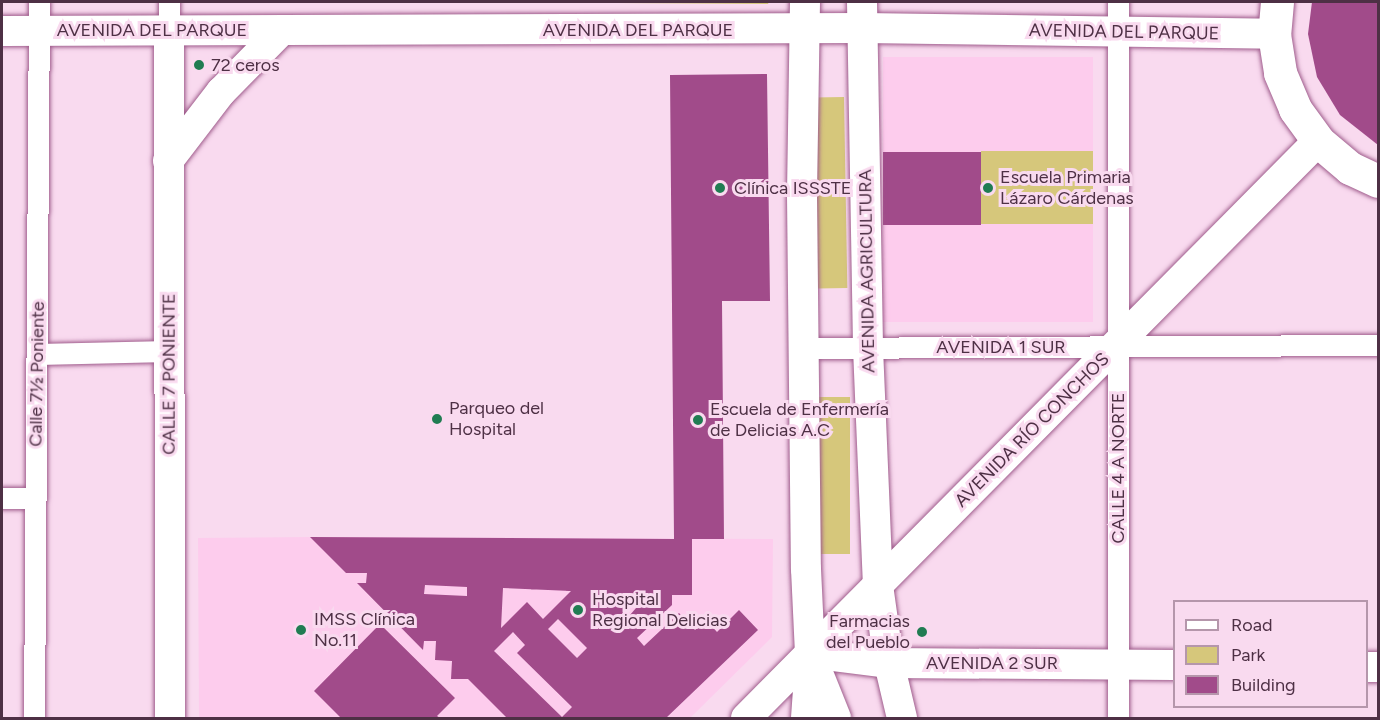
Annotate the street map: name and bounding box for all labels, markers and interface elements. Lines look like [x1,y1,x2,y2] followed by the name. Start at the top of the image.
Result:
[57,19,247,41] street label: AVENIDA DEL PARQUE
[543,19,733,41] street label: AVENIDA DEL PARQUE
[1029,20,1219,44] street label: AVENIDA DEL PARQUE
[211,54,280,76] place label: 72 ceros
[192,58,206,72] marker: 72 ceros
[1000,167,1134,210] place label: Escuela Primaria Lázaro Cárdenas
[854,169,880,373] street label: AVENIDA AGRICULTURA
[734,177,851,199] place label: Clínica ISSSTE
[711,179,729,197] marker: Clínica ISSSTE
[981,181,995,195] marker: Escuela Primaria Lázaro Cárdenas
[158,293,180,455] street label: CALLE 7 PONIENTE
[25,301,49,447] street label: Calle 7½ Poniente
[936,336,1066,358] street label: AVENIDA 1 SUR
[950,348,1114,512] street label: AVENIDA RÍO CONCHOS
[1107,393,1129,543] street label: CALLE 4 A NORTE
[449,398,544,440] place label: Parqueo del Hospital
[710,399,889,442] place label: Escuela de Enfermería de Delicias A.C
[430,412,444,426] marker: Parqueo del Hospital
[691,413,705,427] marker: Escuela de Enfermería de Delicias A.C
[592,589,728,632] place label: Hospital Regional Delicias
[1173,600,1368,708] legend
[569,601,587,619] marker: Hospital Regional Delicias
[314,609,415,652] place label: IMSS Clínica No.11
[826,611,910,654] place label: Farmacias del Pueblo
[1231,614,1272,636] text: Road
[292,621,310,639] marker: IMSS Clínica No.11
[915,625,929,639] marker: Farmacias del Pueblo
[1231,644,1265,666] text: Park
[926,652,1058,674] street label: AVENIDA 2 SUR
[1231,674,1296,696] text: Building

